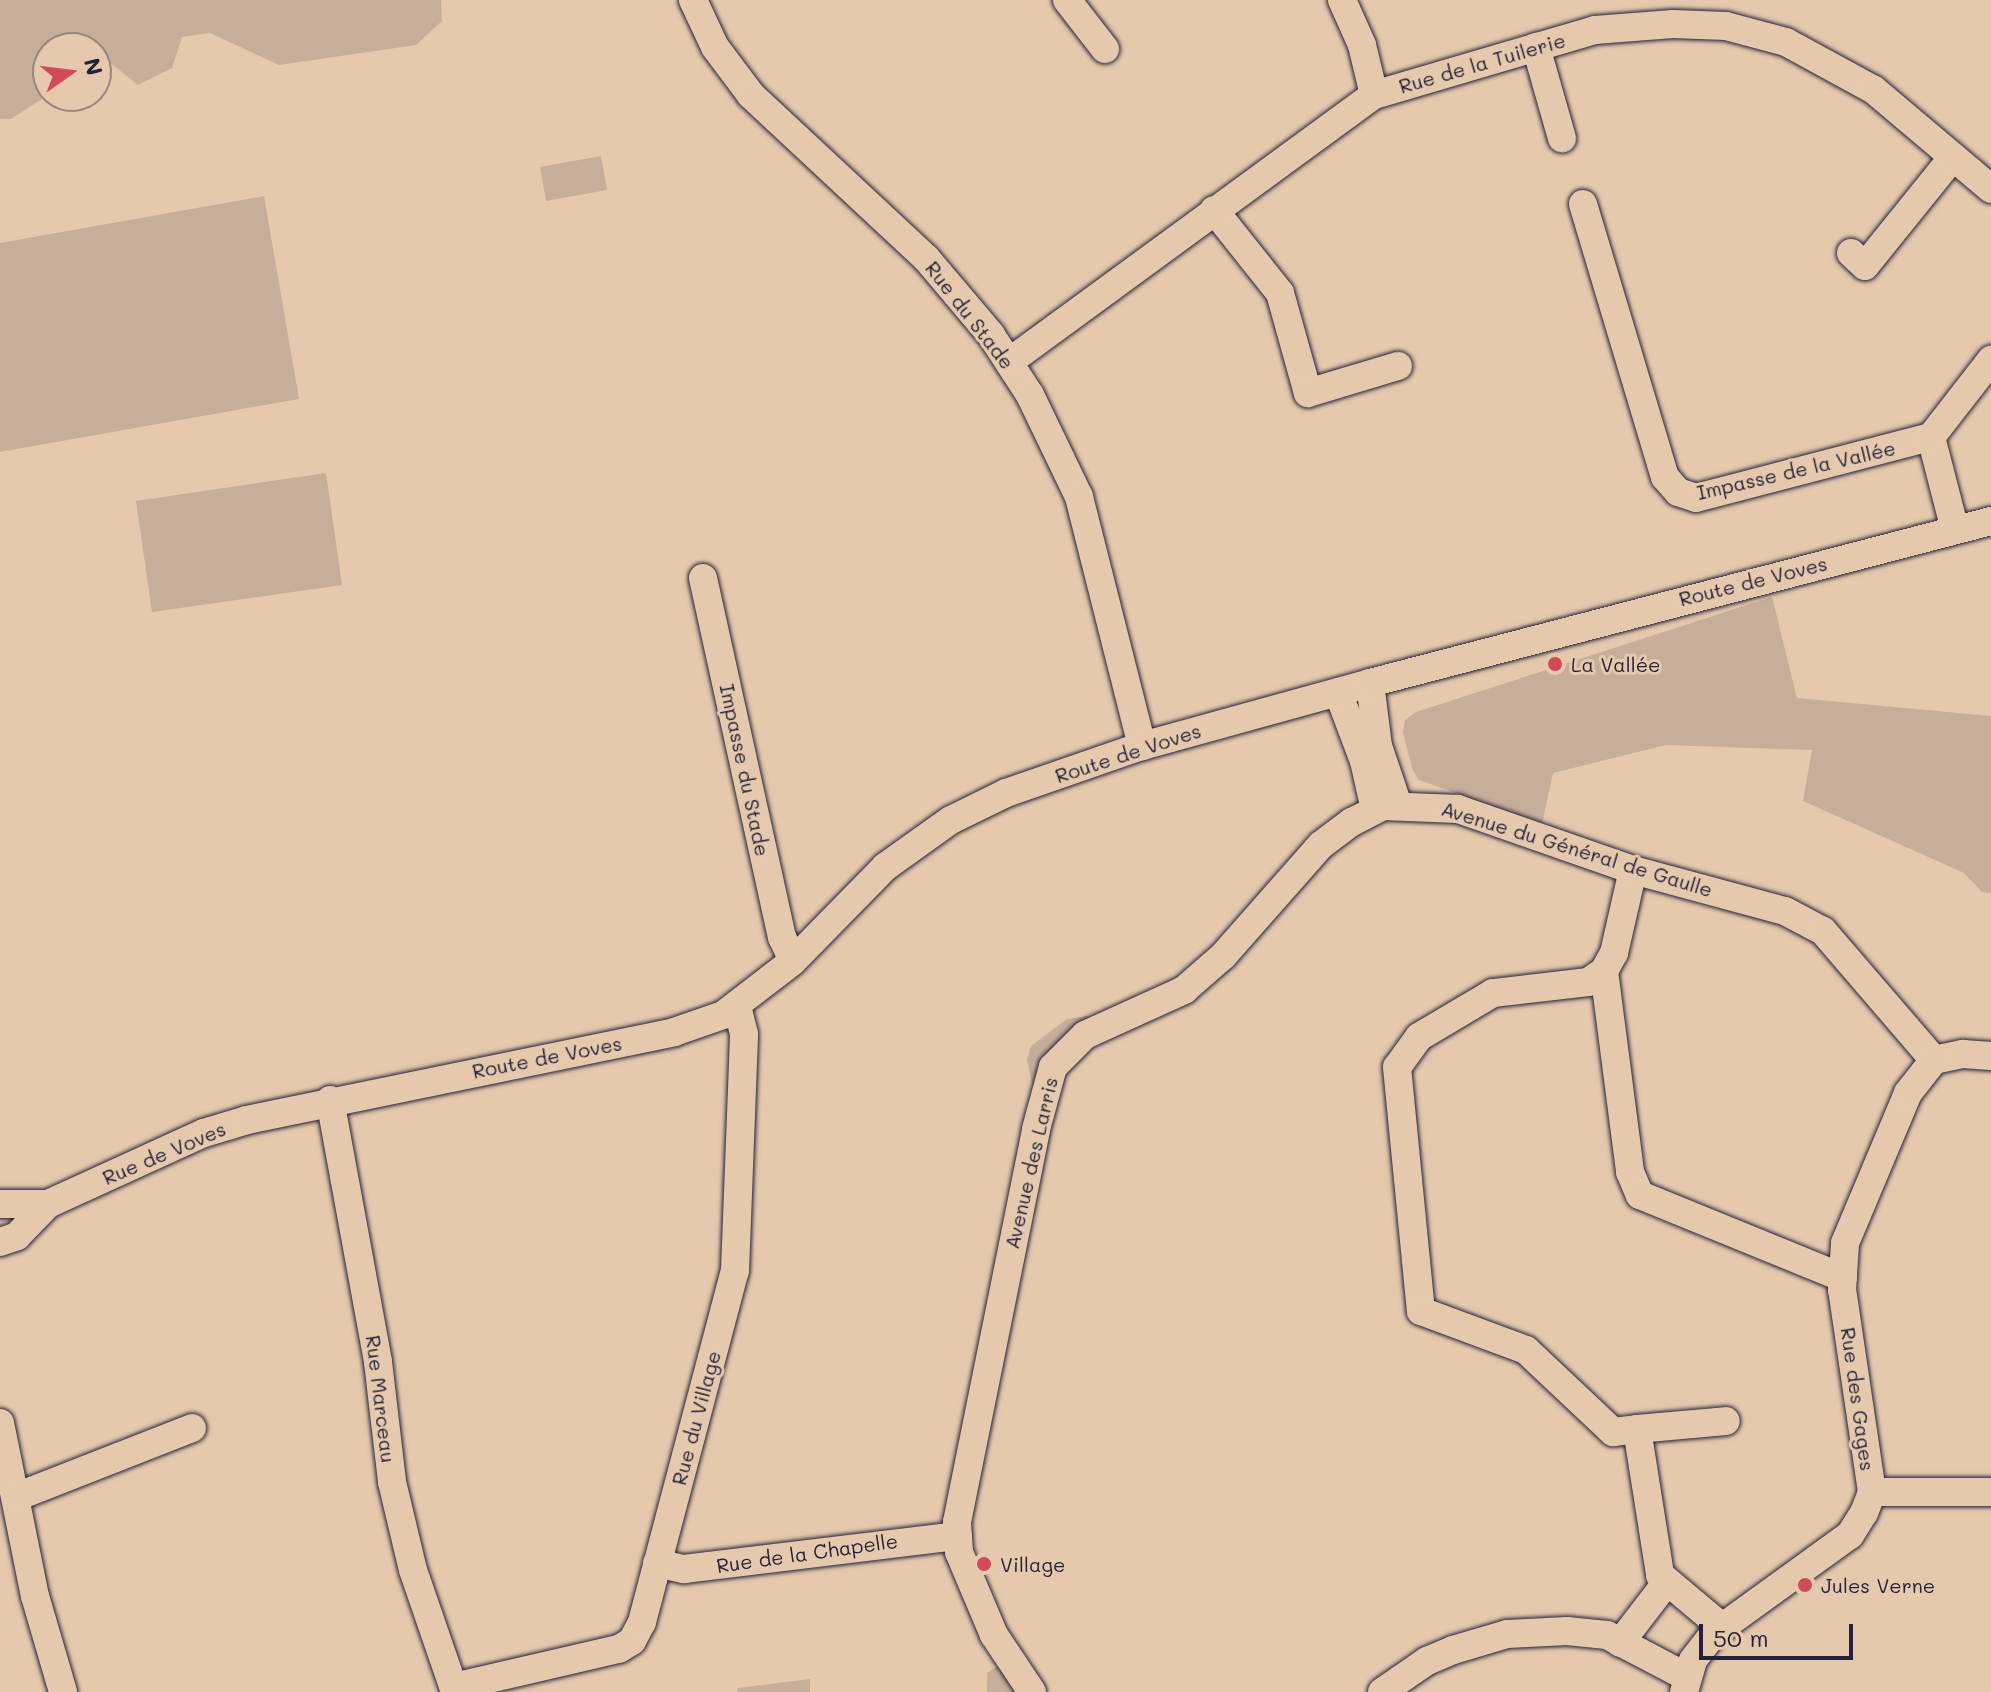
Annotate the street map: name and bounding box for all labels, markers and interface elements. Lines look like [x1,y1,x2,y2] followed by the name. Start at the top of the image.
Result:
[1396,28,1568,98] street label: Rue de la Tuilerie
[32,32,112,112] north arrow
[78,55,110,78] text: N
[920,256,1020,374] street label: Rue du Stade
[1694,435,1898,505] street label: Impasse de la Vallée
[1676,551,1830,611] street label: Route de Voves
[1571,652,1660,676] place label: La Vallée
[1546,655,1564,673] marker: La Vallée
[715,682,775,858] street label: Impasse du Stade
[1052,718,1204,788] street label: Route de Voves
[1439,796,1715,902] street label: Avenue du Général de Gaulle
[470,1031,624,1083] street label: Route de Voves
[1000,1075,1062,1251] street label: Avenue des Larris
[99,1116,229,1190] street label: Rue de Voves
[1836,1326,1880,1472] street label: Rue des Gages
[361,1334,401,1464] street label: Rue Marceau
[667,1348,725,1488] street label: Rue du Village
[715,1528,899,1578] street label: Rue de la Chapelle
[1000,1552,1065,1576] place label: Village
[975,1555,993,1573] marker: Village
[1821,1573,1935,1597] place label: Jules Verne
[1796,1576,1814,1594] marker: Jules Verne
[1703,1608,1857,1658] scale bar
[1713,1622,1769,1653] text: 50 m

